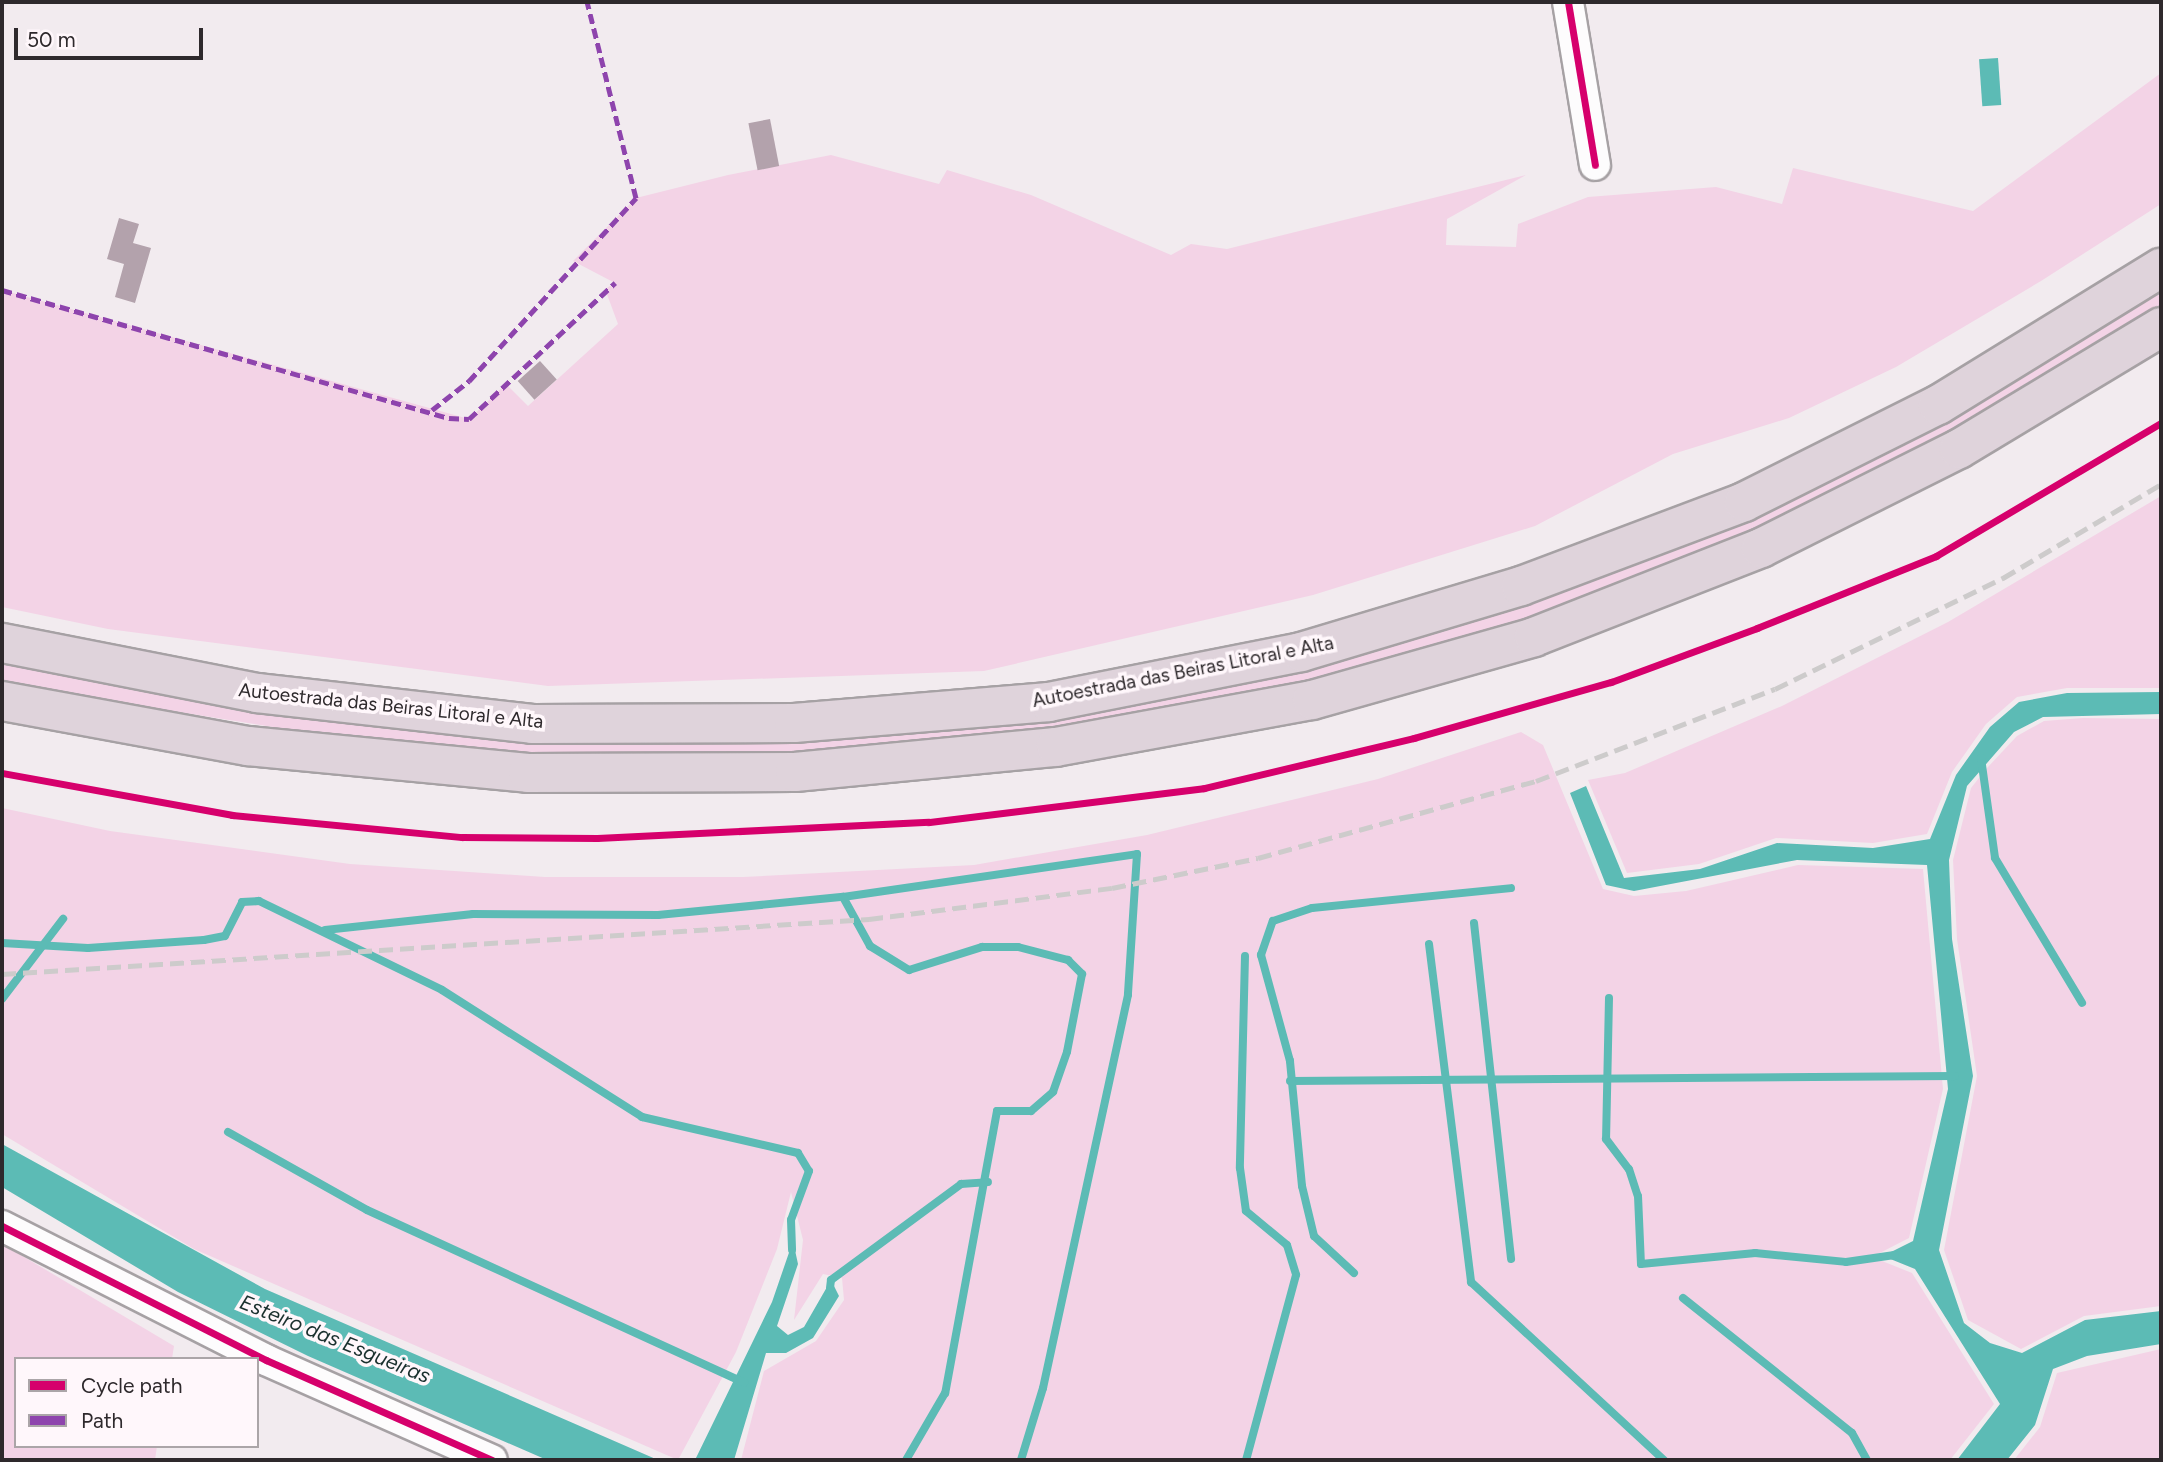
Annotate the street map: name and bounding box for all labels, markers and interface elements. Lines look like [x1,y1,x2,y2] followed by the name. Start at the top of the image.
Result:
[18,14,206,58] scale bar
[27,27,76,52] text: 50 m
[1030,632,1336,712] street label: Autoestrada das Beiras Litoral e Alta
[237,679,545,733] street label: Autoestrada das Beiras Litoral e Alta
[236,1289,434,1389] water label: Esteiro das Esgueiras
[14,1357,259,1448] legend
[81,1373,182,1398] text: Cycle path
[81,1408,123,1433] text: Path

